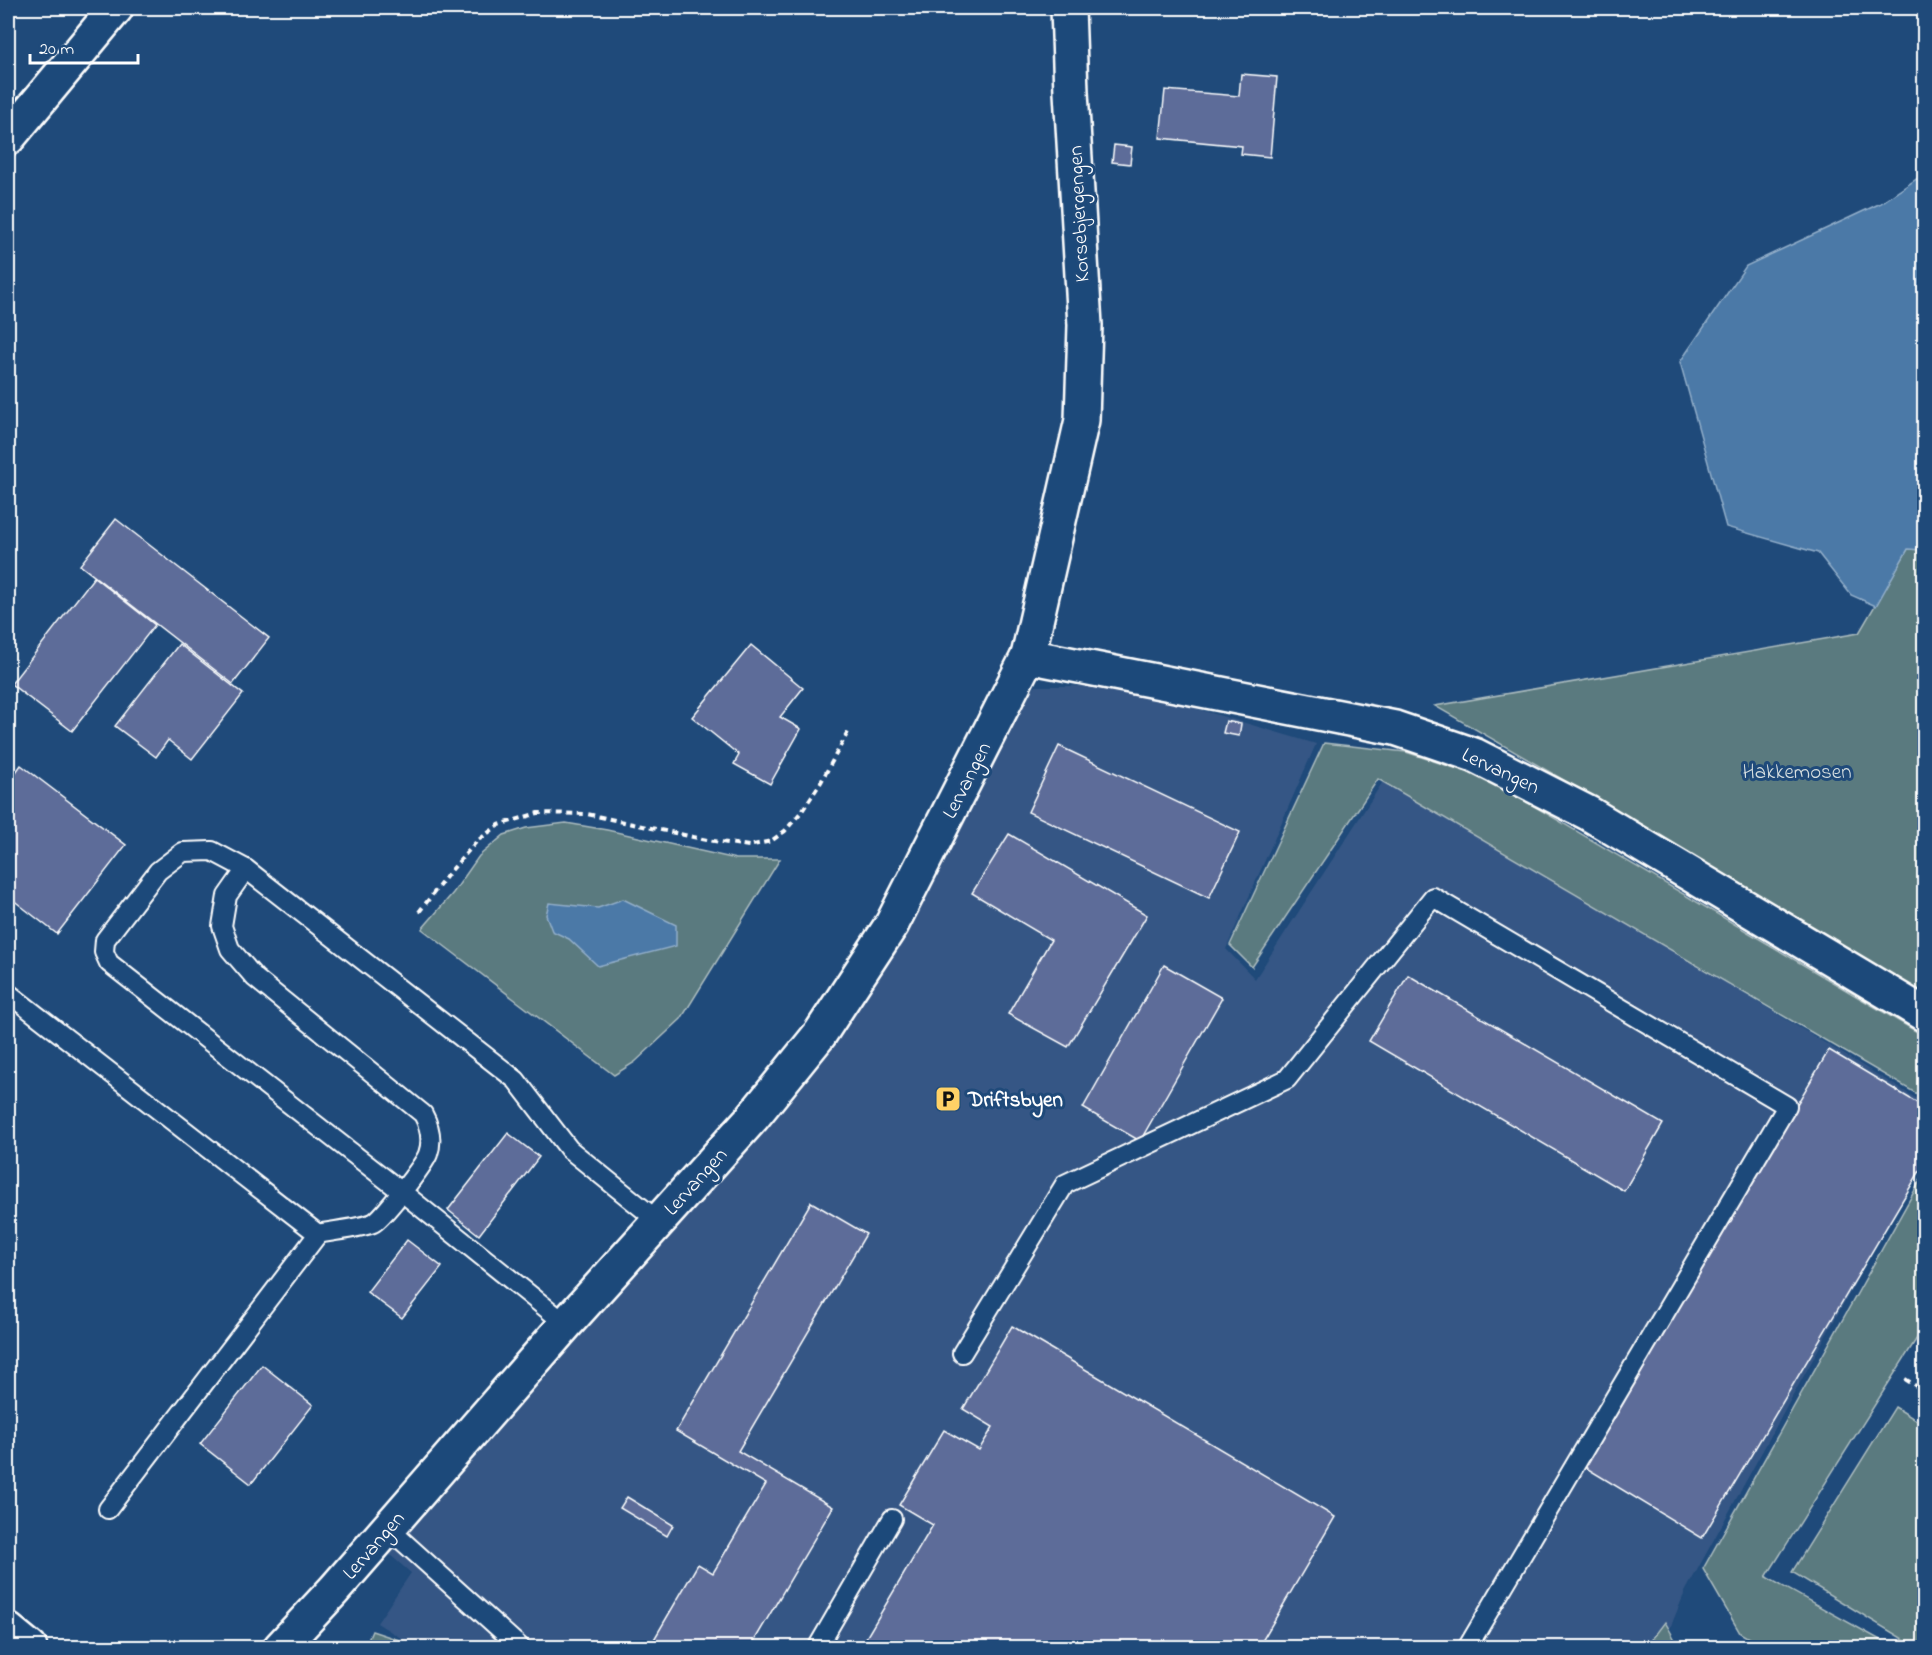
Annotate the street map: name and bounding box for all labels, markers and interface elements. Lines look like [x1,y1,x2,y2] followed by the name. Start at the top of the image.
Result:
[30,27,138,65] scale bar
[39,37,74,63] text: 20 m
[1061,145,1101,283] street label: Korsebjergengen
[936,737,1002,825] street label: Lervangen
[1455,741,1544,805] street label: Lervangen
[1742,758,1852,788] park label: Hakkemosen
[933,1084,963,1114] parking icon: Driftsbyen
[967,1086,1063,1118] place label: Driftsbyen
[658,1142,737,1224] street label: Lervangen
[336,1505,414,1589] street label: Lervangen

